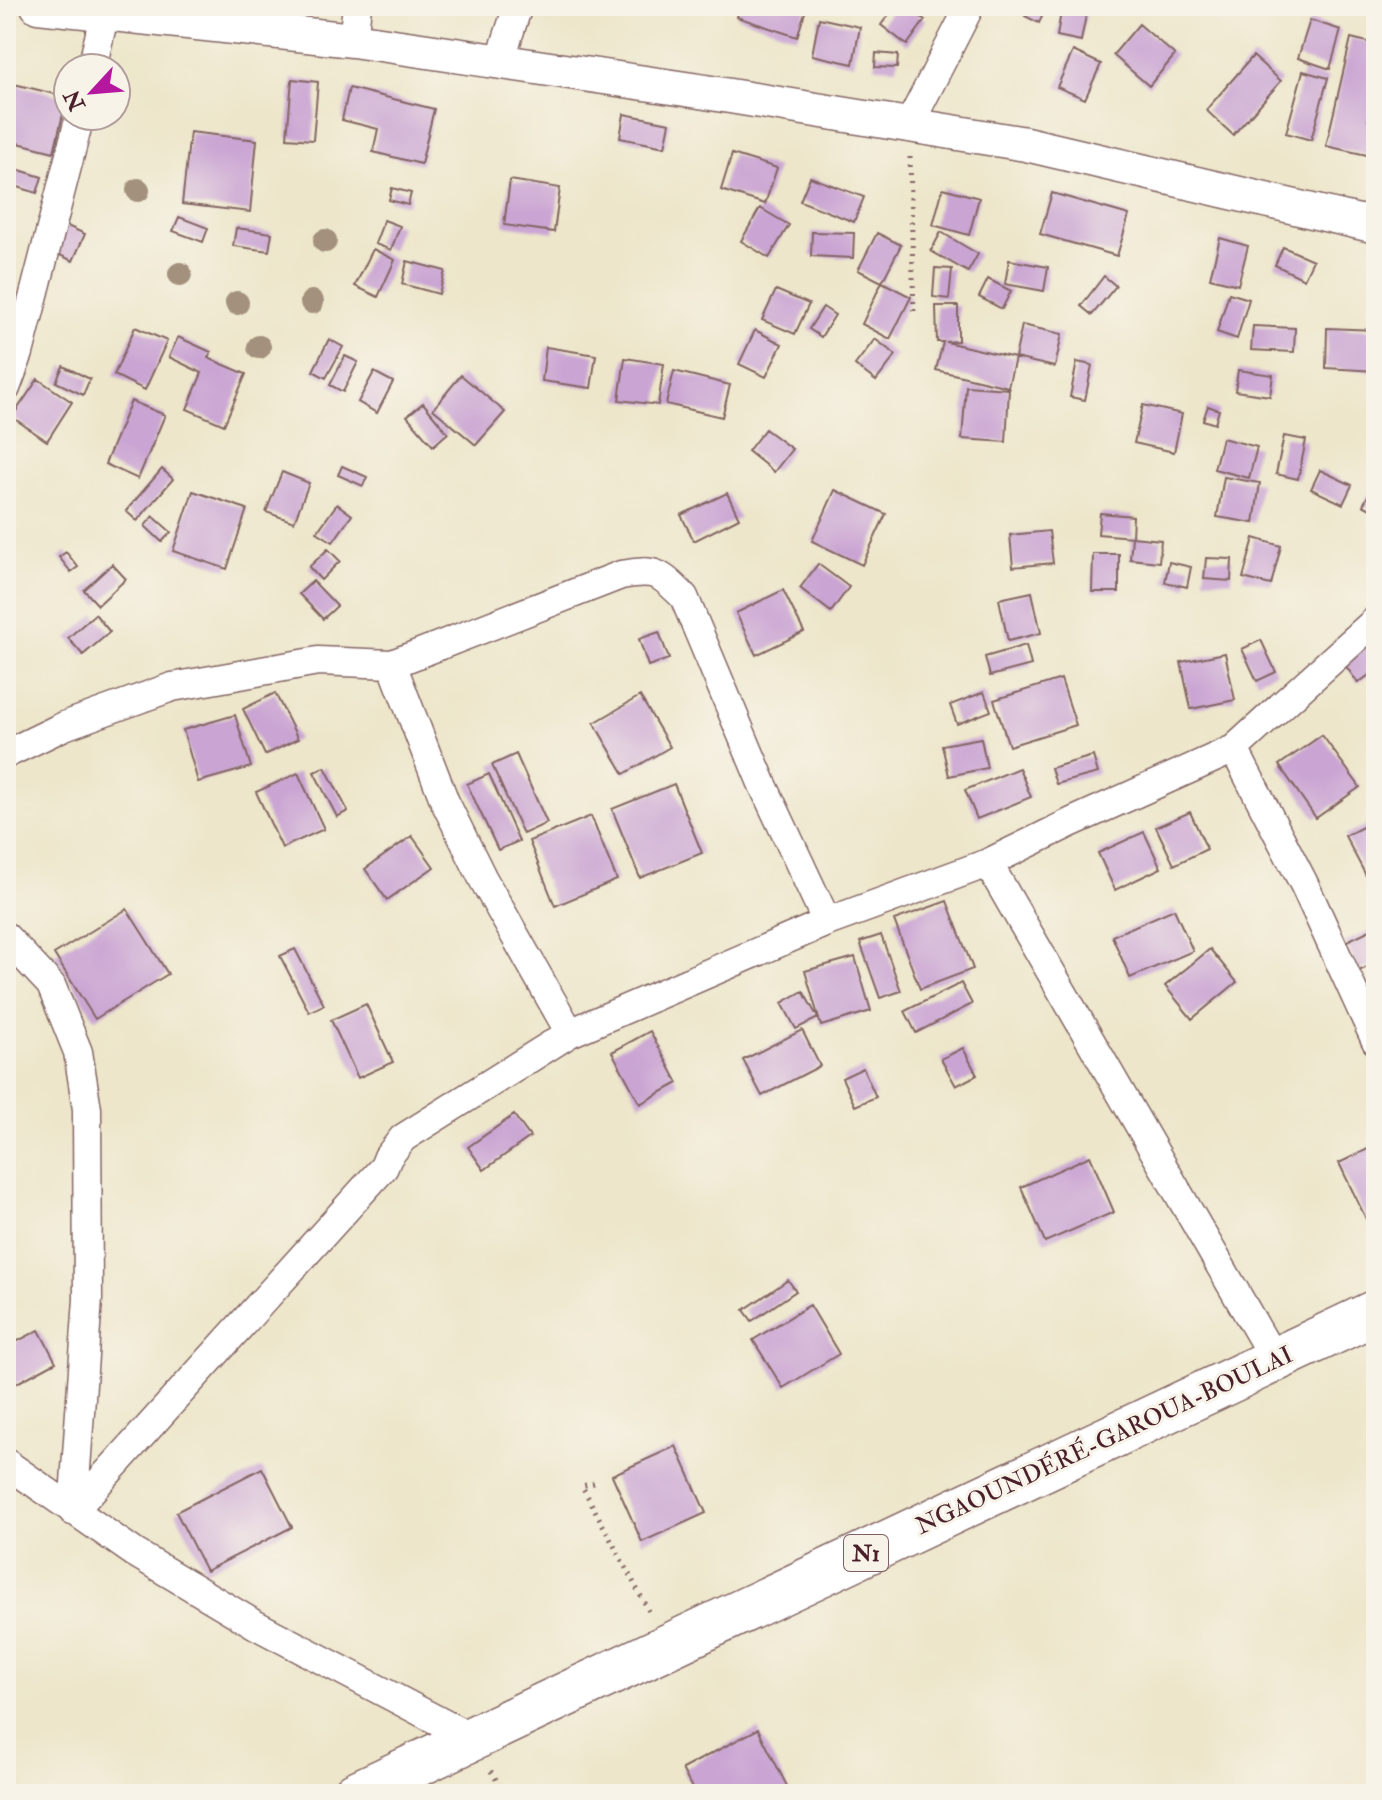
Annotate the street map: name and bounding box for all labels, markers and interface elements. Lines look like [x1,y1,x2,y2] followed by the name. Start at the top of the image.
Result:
[52,52,132,132] north arrow
[58,85,92,116] text: N
[910,1338,1298,1542] street label: NGAOUNDÉRÉ-GAROUA-BOULAI
[844,1535,888,1571] road number: N1

